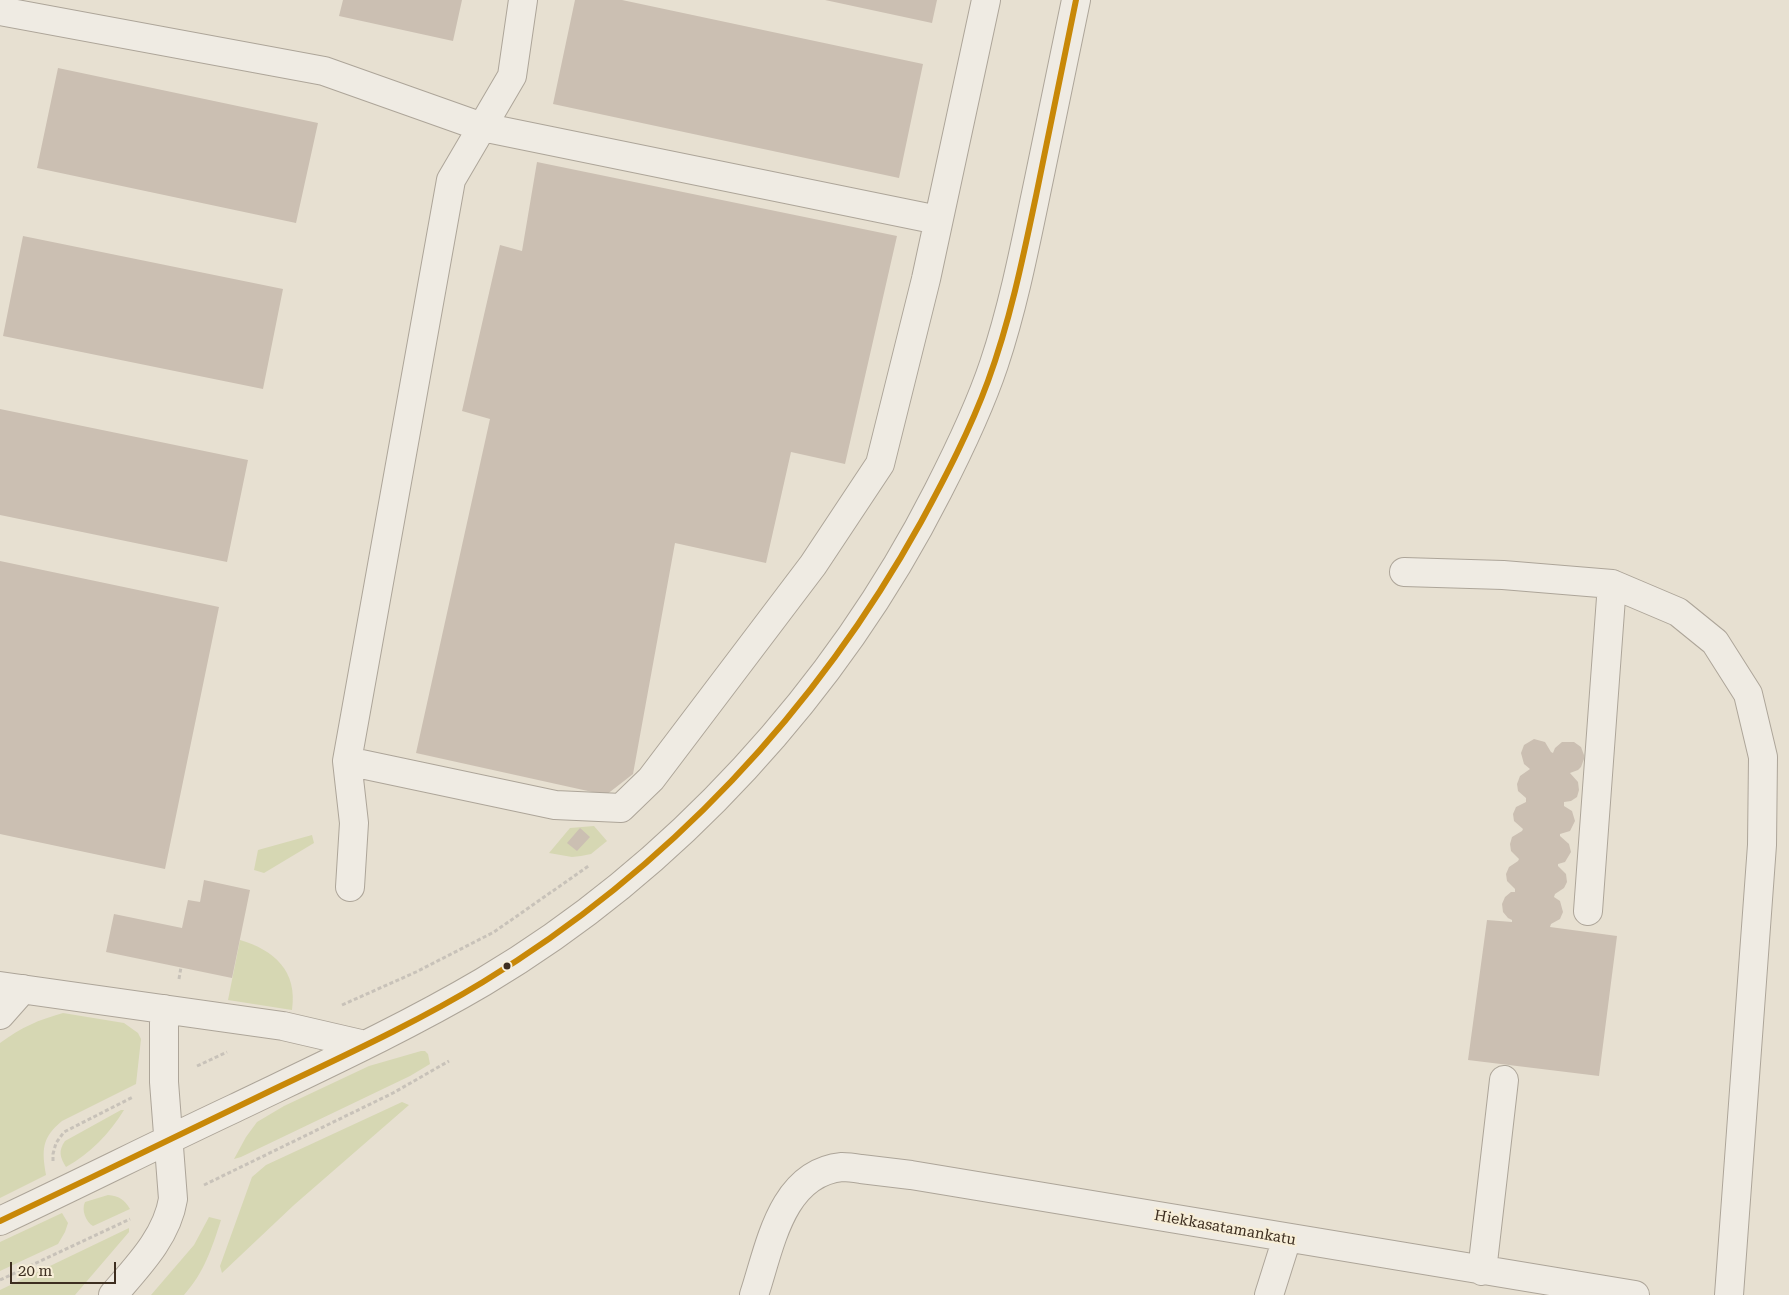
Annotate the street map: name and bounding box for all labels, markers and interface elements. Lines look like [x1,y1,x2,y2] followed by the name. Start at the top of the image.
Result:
[502,961,512,971] unlabelled marker
[1153,1207,1297,1249] street label: Hiekkasatamankatu
[12,1252,119,1284] scale bar
[18,1262,52,1280] text: 20 m

